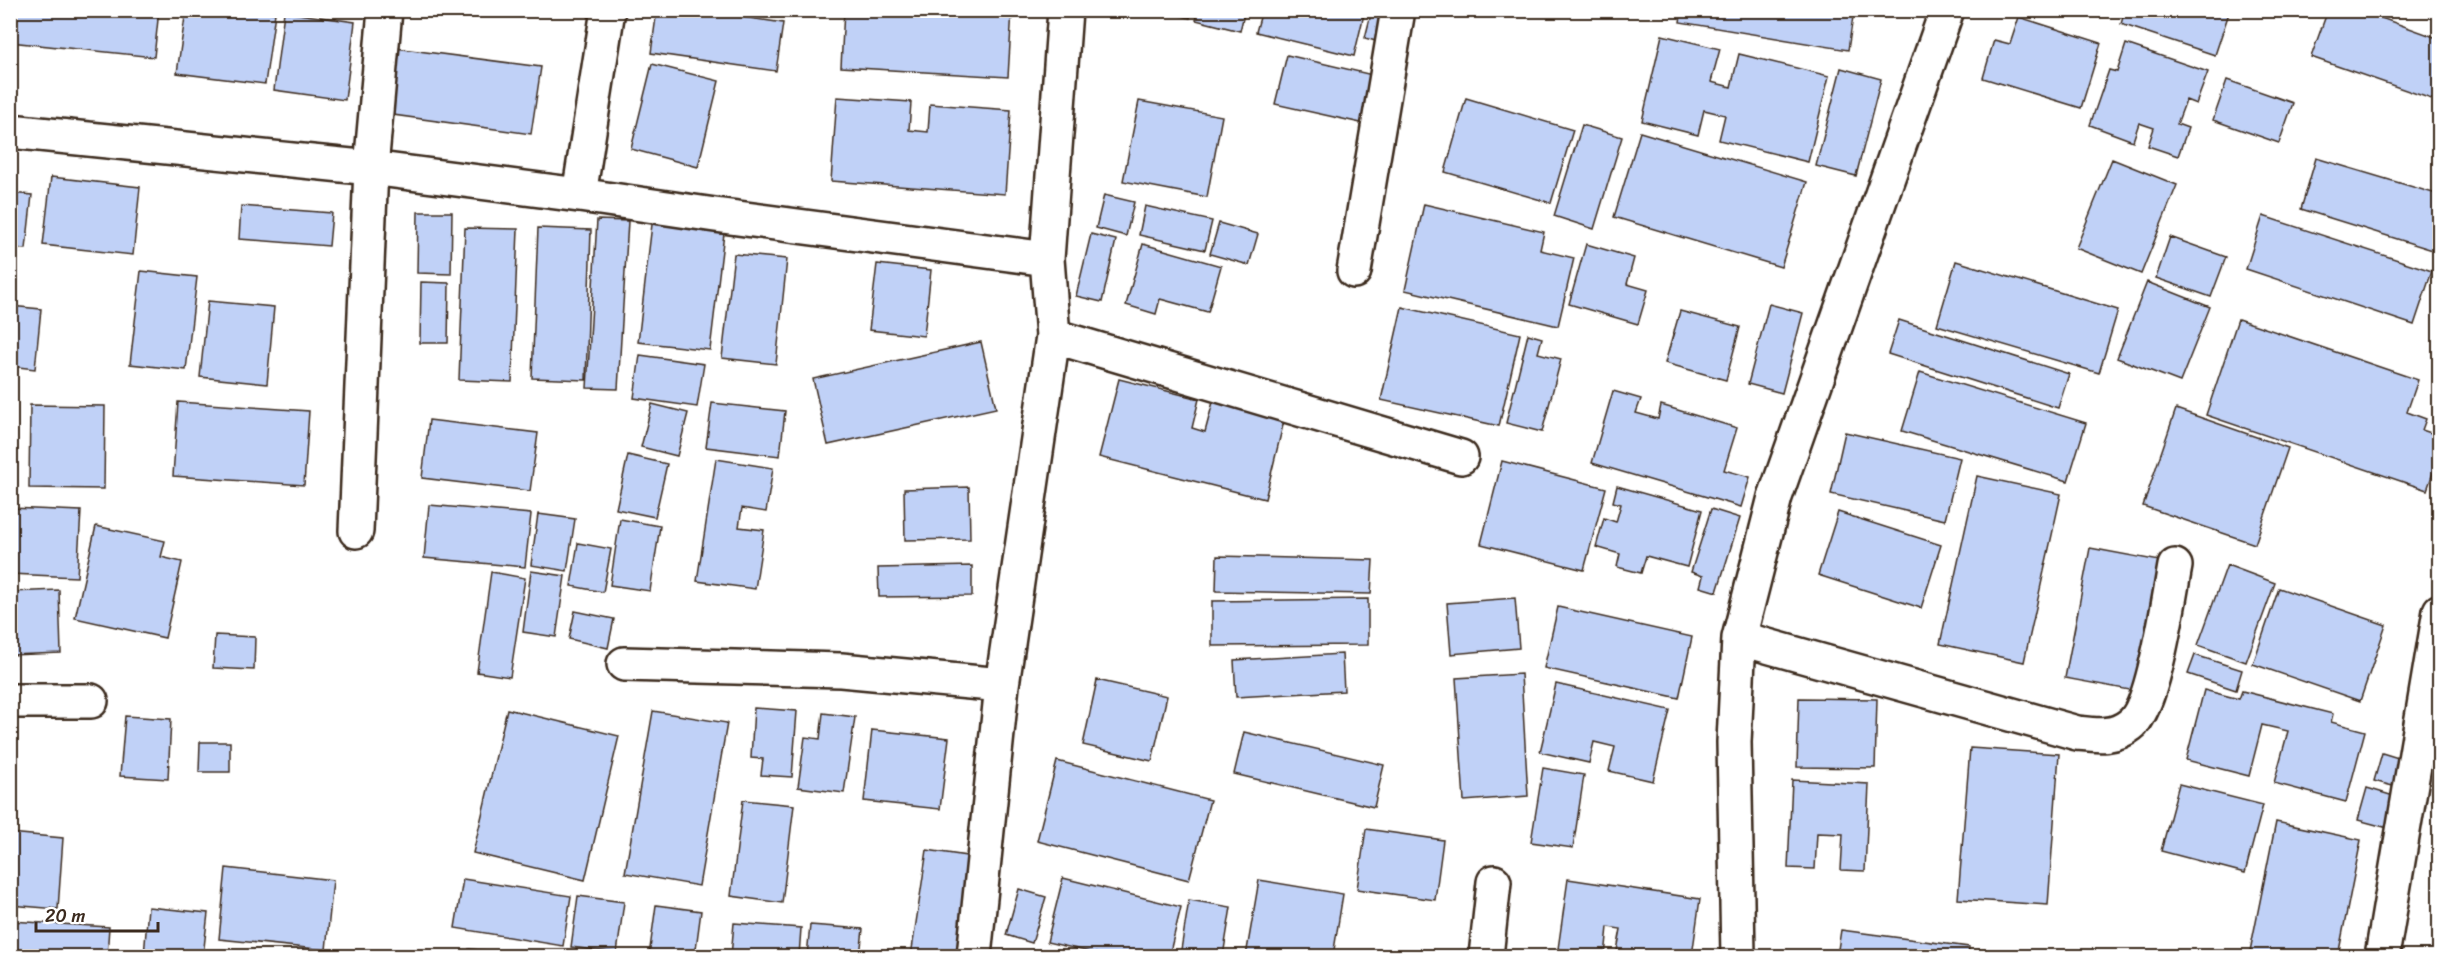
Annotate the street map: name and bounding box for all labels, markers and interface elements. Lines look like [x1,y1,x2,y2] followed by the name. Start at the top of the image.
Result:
[36,895,158,933] scale bar
[45,900,85,932] text: 20 m

